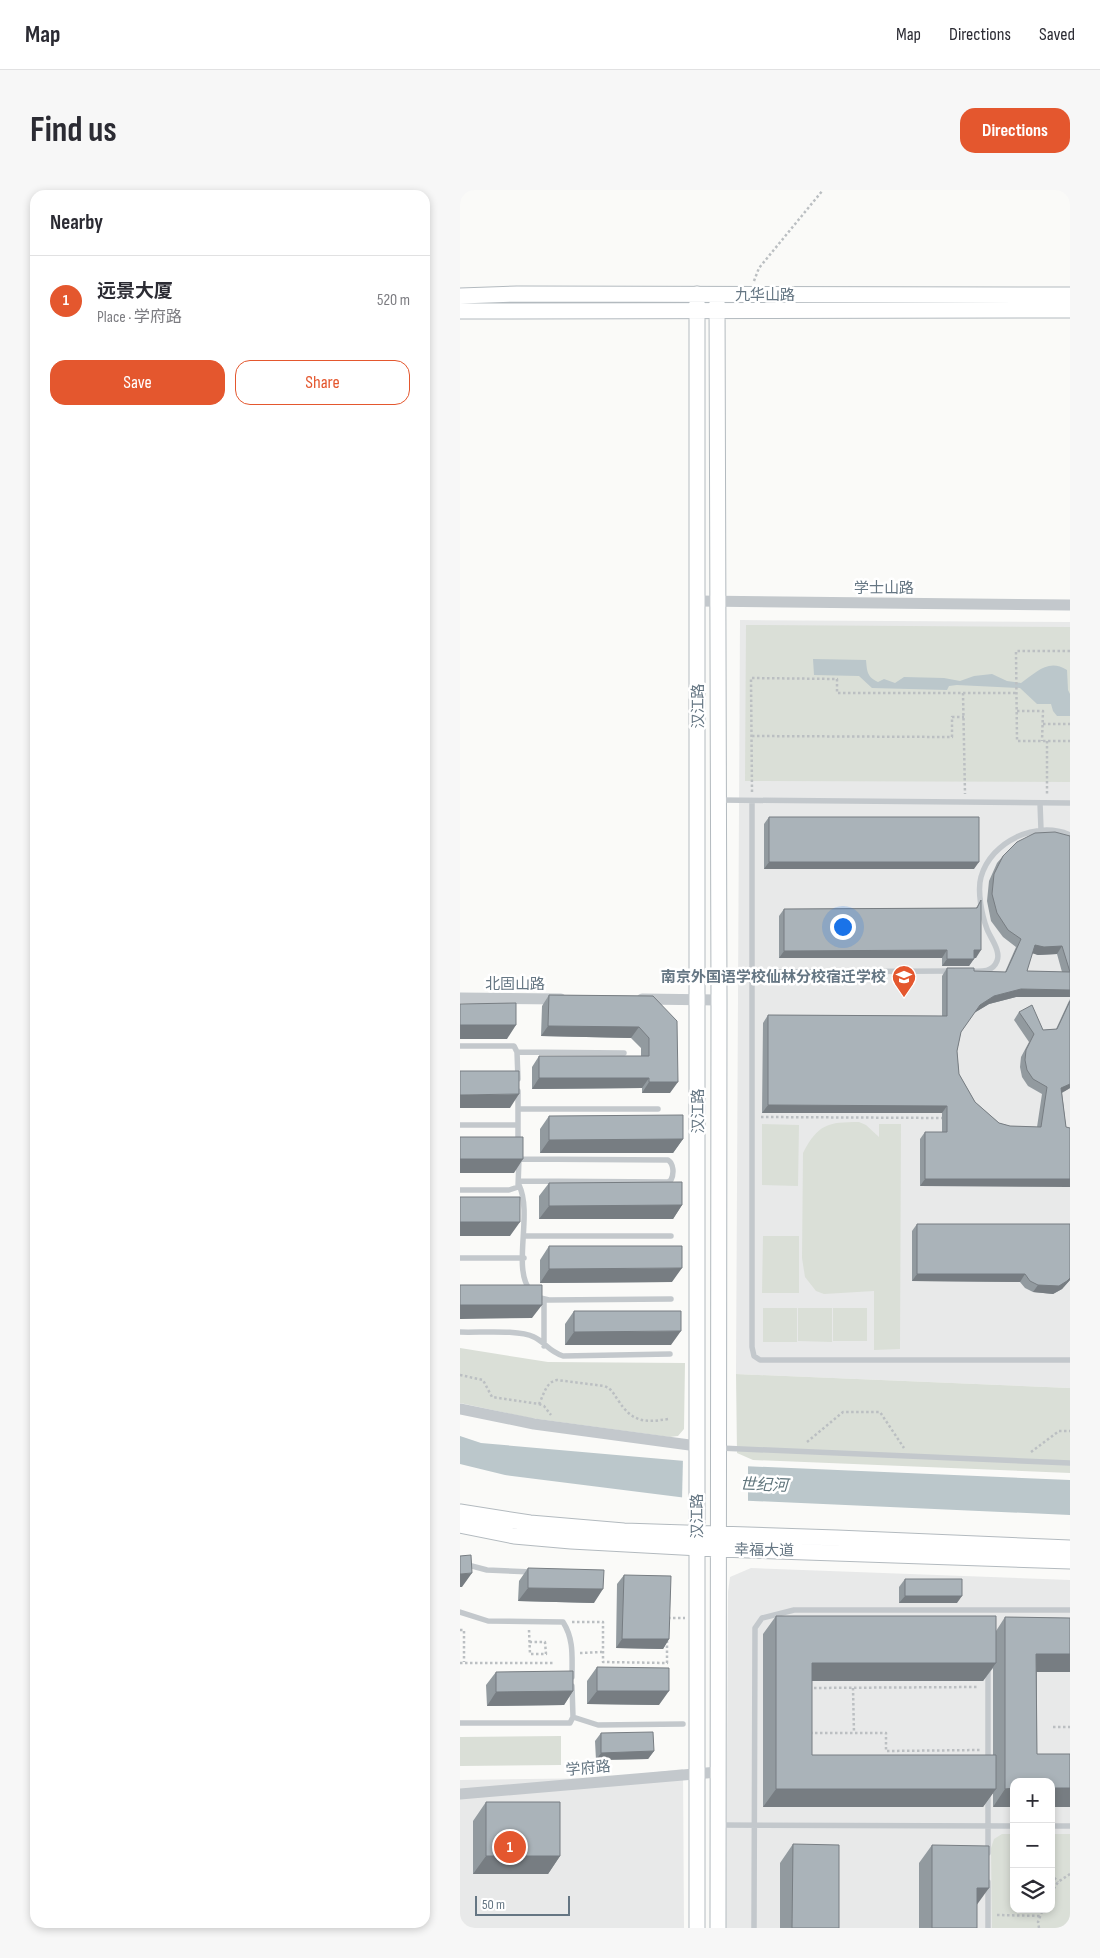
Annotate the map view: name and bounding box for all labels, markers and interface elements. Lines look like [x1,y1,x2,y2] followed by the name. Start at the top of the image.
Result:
[25,20,60,49] text: Map
[896,24,921,45] text: Map
[949,24,1011,45] text: Directions
[1039,24,1075,45] text: Saved
[960,108,1070,153] button: Directions
[30,109,117,152] text: Find us
[50,210,103,235] text: Nearby
[97,280,173,303] text: 远景大厦
[735,286,795,305] street label: 九华山路
[63,291,69,310] text: 1
[377,291,410,310] text: 520 m
[97,308,182,327] text: Place · 学府路
[50,360,225,405] button: Save
[235,360,410,405] button: Share
[854,579,914,598] street label: 学士山路
[689,683,708,729] street label: 汉江路
[830,914,856,940] your location
[891,964,917,998] school or university icon: 南京外国语学校仙林分校宿迁学校
[661,968,886,987] place label: 南京外国语学校仙林分校宿迁学校
[485,975,545,994] street label: 北固山路
[689,1088,708,1134] street label: 汉江路
[740,1475,791,1496] water label: 世纪河
[688,1493,707,1539] street label: 汉江路
[734,1540,794,1561] street label: 幸福大道
[565,1757,611,1780] street label: 学府路
[1010,1778,1055,1913] map controls
[1010,1778,1055,1823] button: +
[1010,1823,1055,1868] button: −
[494,1828,526,1866] pin: 1
[1010,1868,1055,1913] button: layers
[475,1893,570,1916] scale bar
[482,1896,505,1913] text: 50 m

